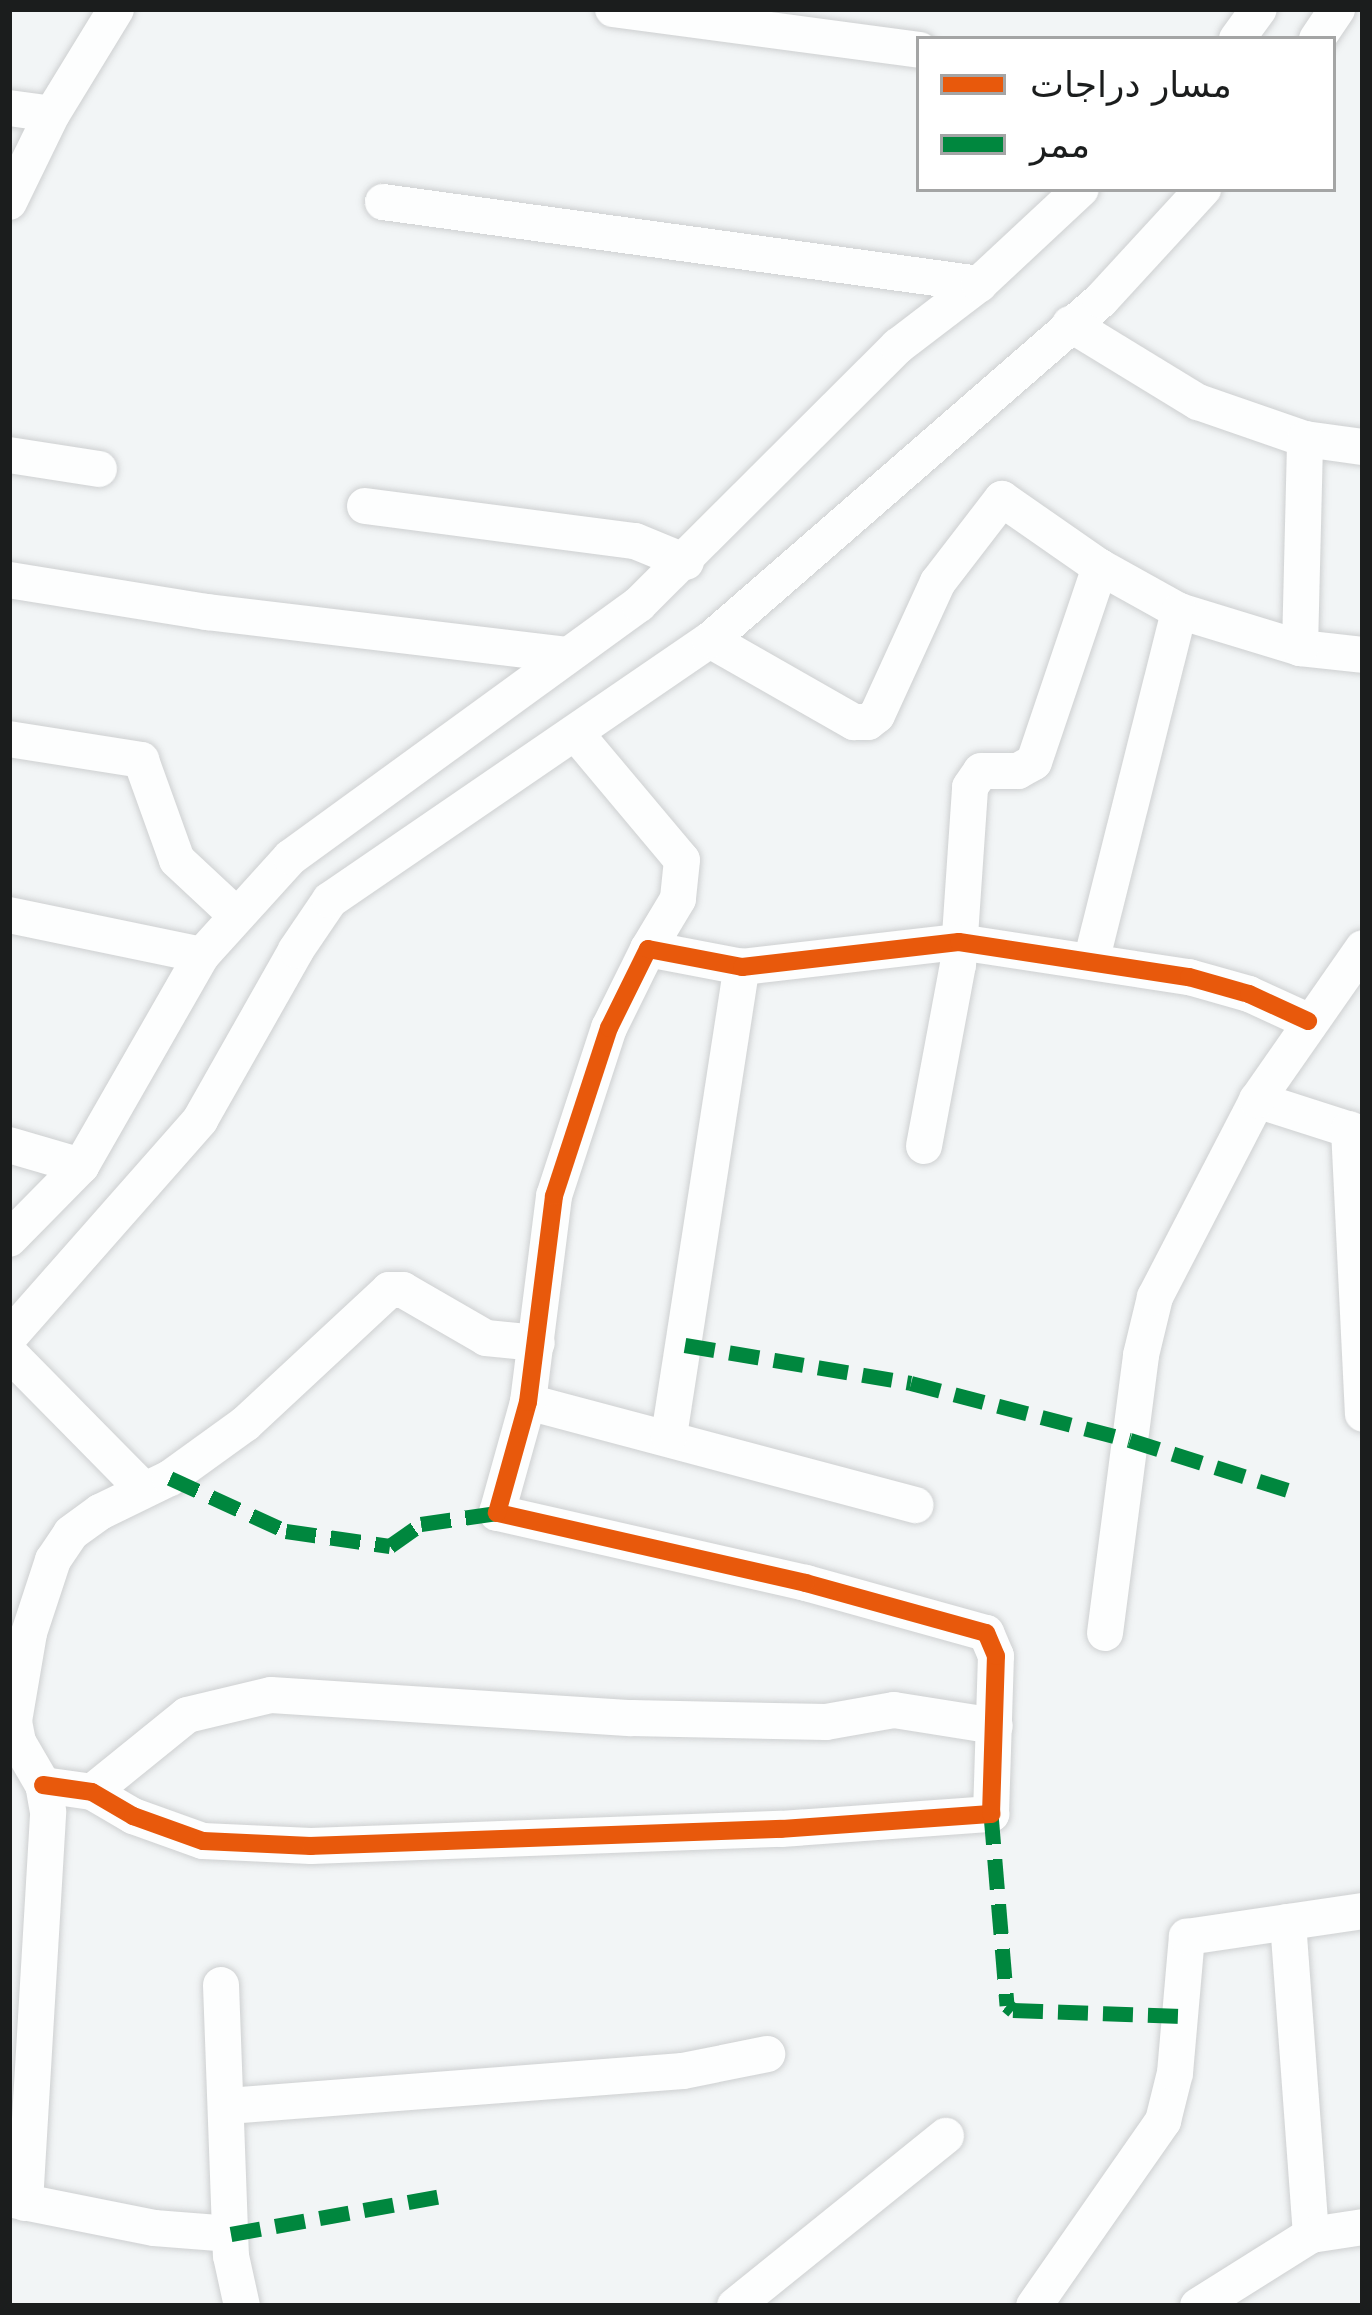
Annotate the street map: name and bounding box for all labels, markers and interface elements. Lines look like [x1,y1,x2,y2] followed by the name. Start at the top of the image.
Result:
[916,36,1336,192] legend
[1030,64,1232,105] text: مسار دراجات
[1030,124,1090,165] text: ممر

